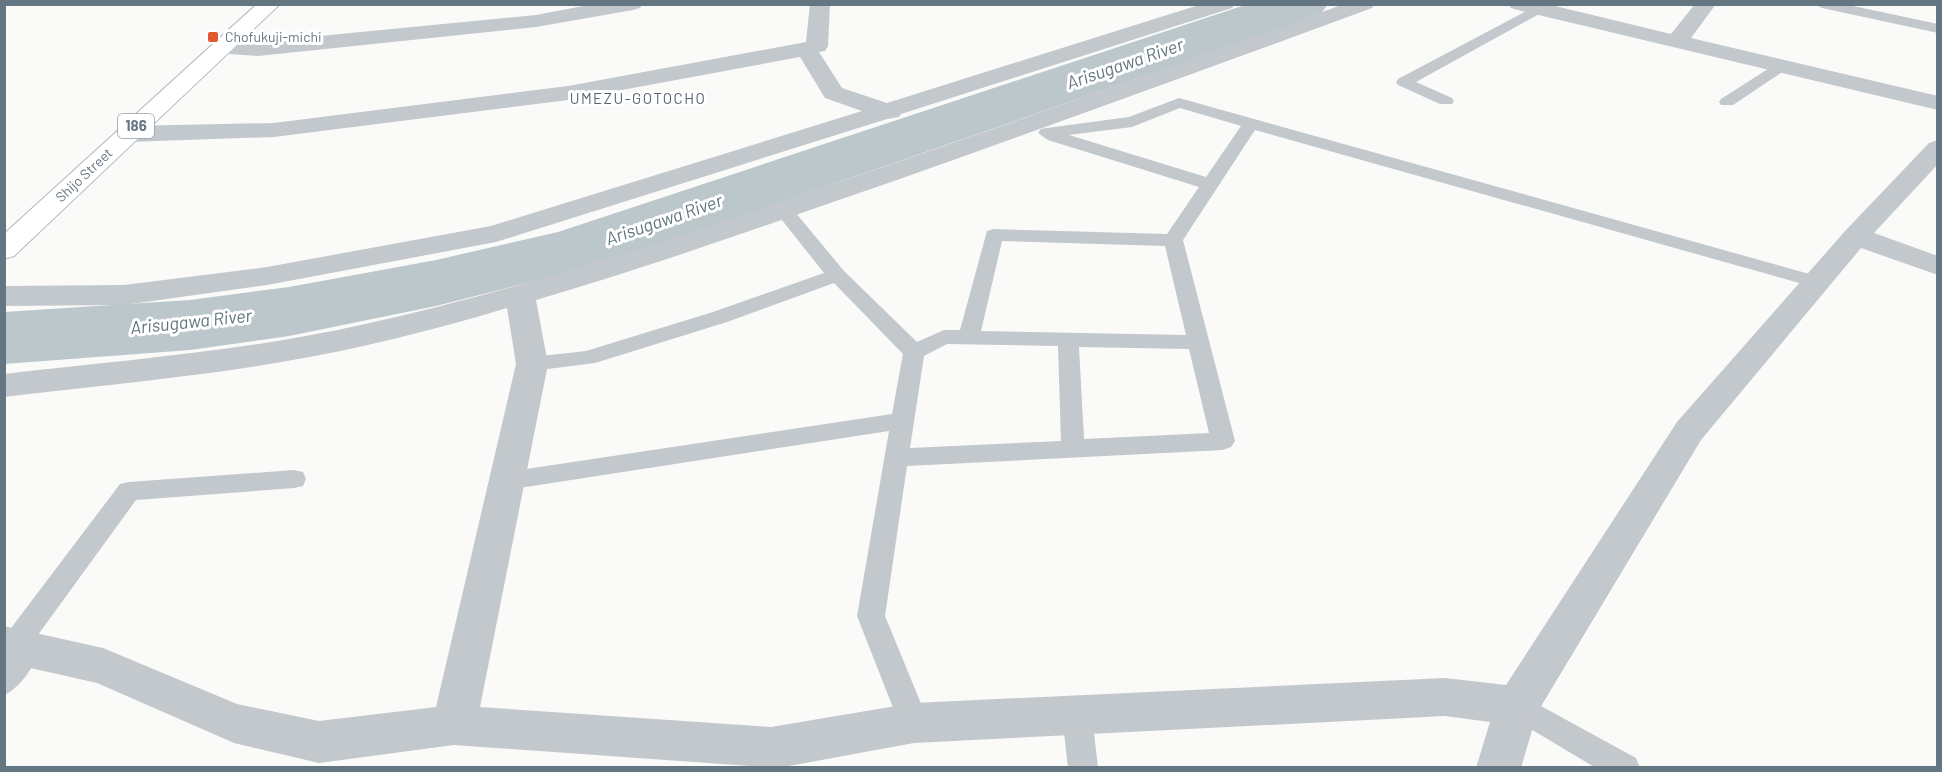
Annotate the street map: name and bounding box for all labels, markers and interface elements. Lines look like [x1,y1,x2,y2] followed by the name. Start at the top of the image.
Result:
[225,28,322,45] place label: Chofukuji-michi
[206,30,220,44] marker: Chofukuji-michi
[1063,33,1187,93] water label: Arisugawa River
[570,89,706,107] district label: UMEZU-GOTOCHO
[118,114,154,138] road number: 186
[52,144,116,205] street label: Shijo Street
[602,189,726,249] water label: Arisugawa River
[129,304,253,338] water label: Arisugawa River

